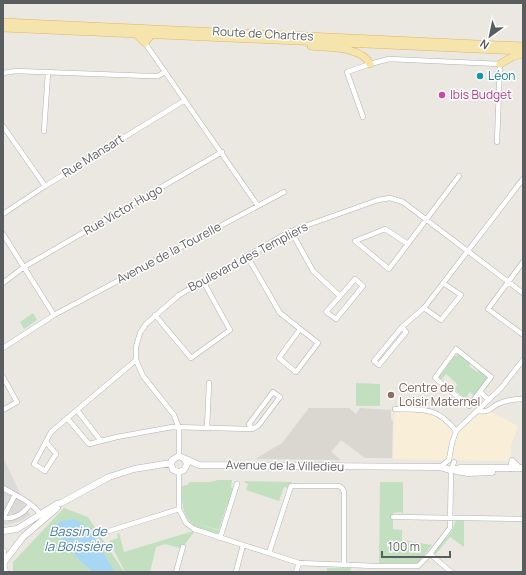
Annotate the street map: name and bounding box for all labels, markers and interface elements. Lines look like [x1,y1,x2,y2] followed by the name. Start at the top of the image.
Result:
[470,16,510,56] north arrow
[212,22,314,45] street label: Route de Chartres
[477,36,492,53] text: N
[488,67,515,84] place label: Léon
[475,71,485,81] marker: Léon
[450,86,512,103] place label: Ibis Budget
[437,90,447,100] marker: Ibis Budget
[59,130,127,181] street label: Rue Mansart
[80,180,165,239] street label: Rue Victor Hugo
[114,218,224,287] street label: Avenue de la Tourelle
[185,218,311,295] street label: Boulevard des Templiers
[399,379,480,410] place label: Centre de Loisir Maternel
[386,390,396,400] marker: Centre de Loisir Maternel
[226,456,344,475] street label: Avenue de la Villedieu
[44,522,113,555] water label: Bassin de la Boissière
[382,533,450,559] scale bar
[388,538,420,555] text: 100 m

